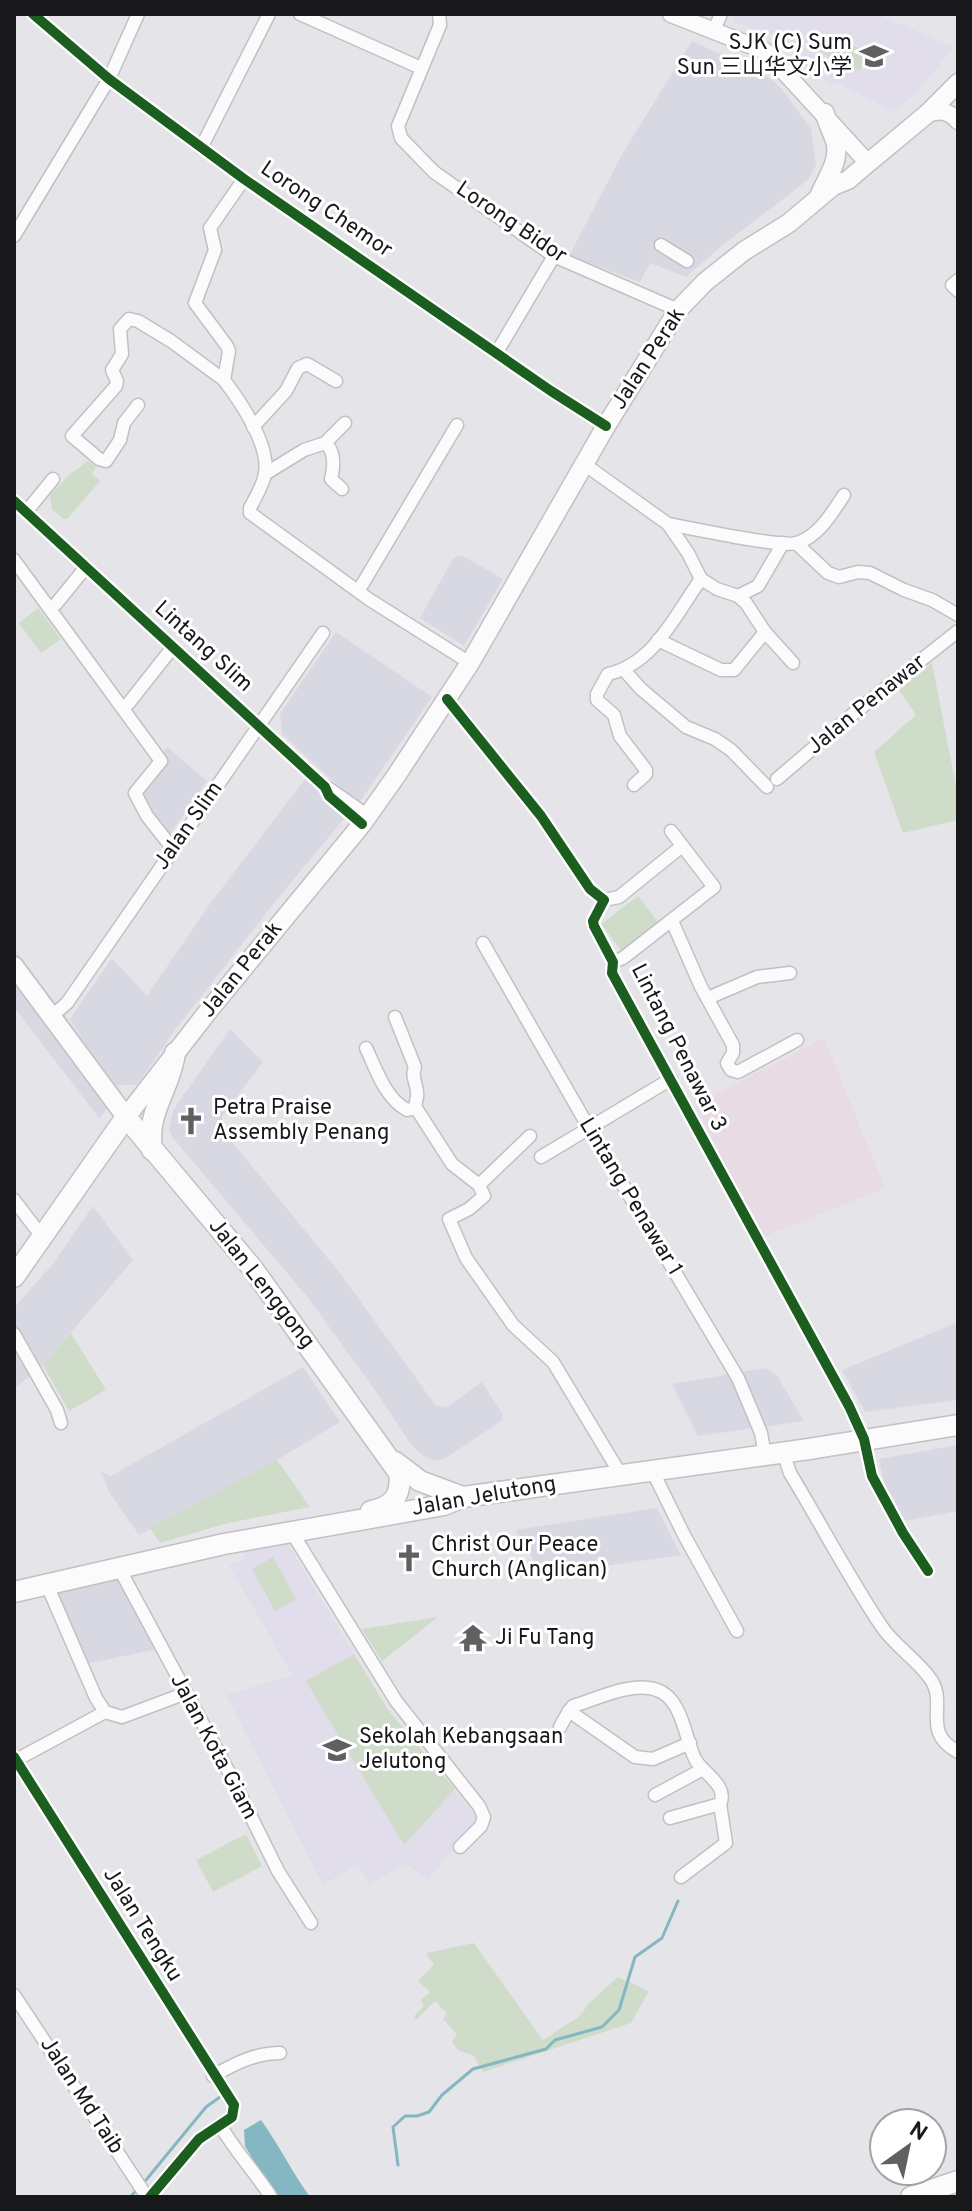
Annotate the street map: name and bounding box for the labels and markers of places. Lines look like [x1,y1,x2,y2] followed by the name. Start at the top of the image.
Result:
[677,30,852,82] place label: SJK (C) Sum Sun 三山华文小学
[859,41,889,71] school or university icon: SJK (C) Sum Sun 三山华文小学
[213,1095,389,1147] place label: Petra Praise Assembly Penang
[176,1106,206,1136] church icon: Petra Praise Assembly Penang
[431,1532,607,1584] place label: Christ Our Peace Church (Anglican)
[394,1543,424,1573] church icon: Christ Our Peace Church (Anglican)
[458,1623,488,1653] temple icon: Ji Fu Tang
[495,1625,594,1652] place label: Ji Fu Tang
[359,1724,563,1776] place label: Sekolah Kebangsaan Jelutong
[322,1735,352,1765] school or university icon: Sekolah Kebangsaan Jelutong

